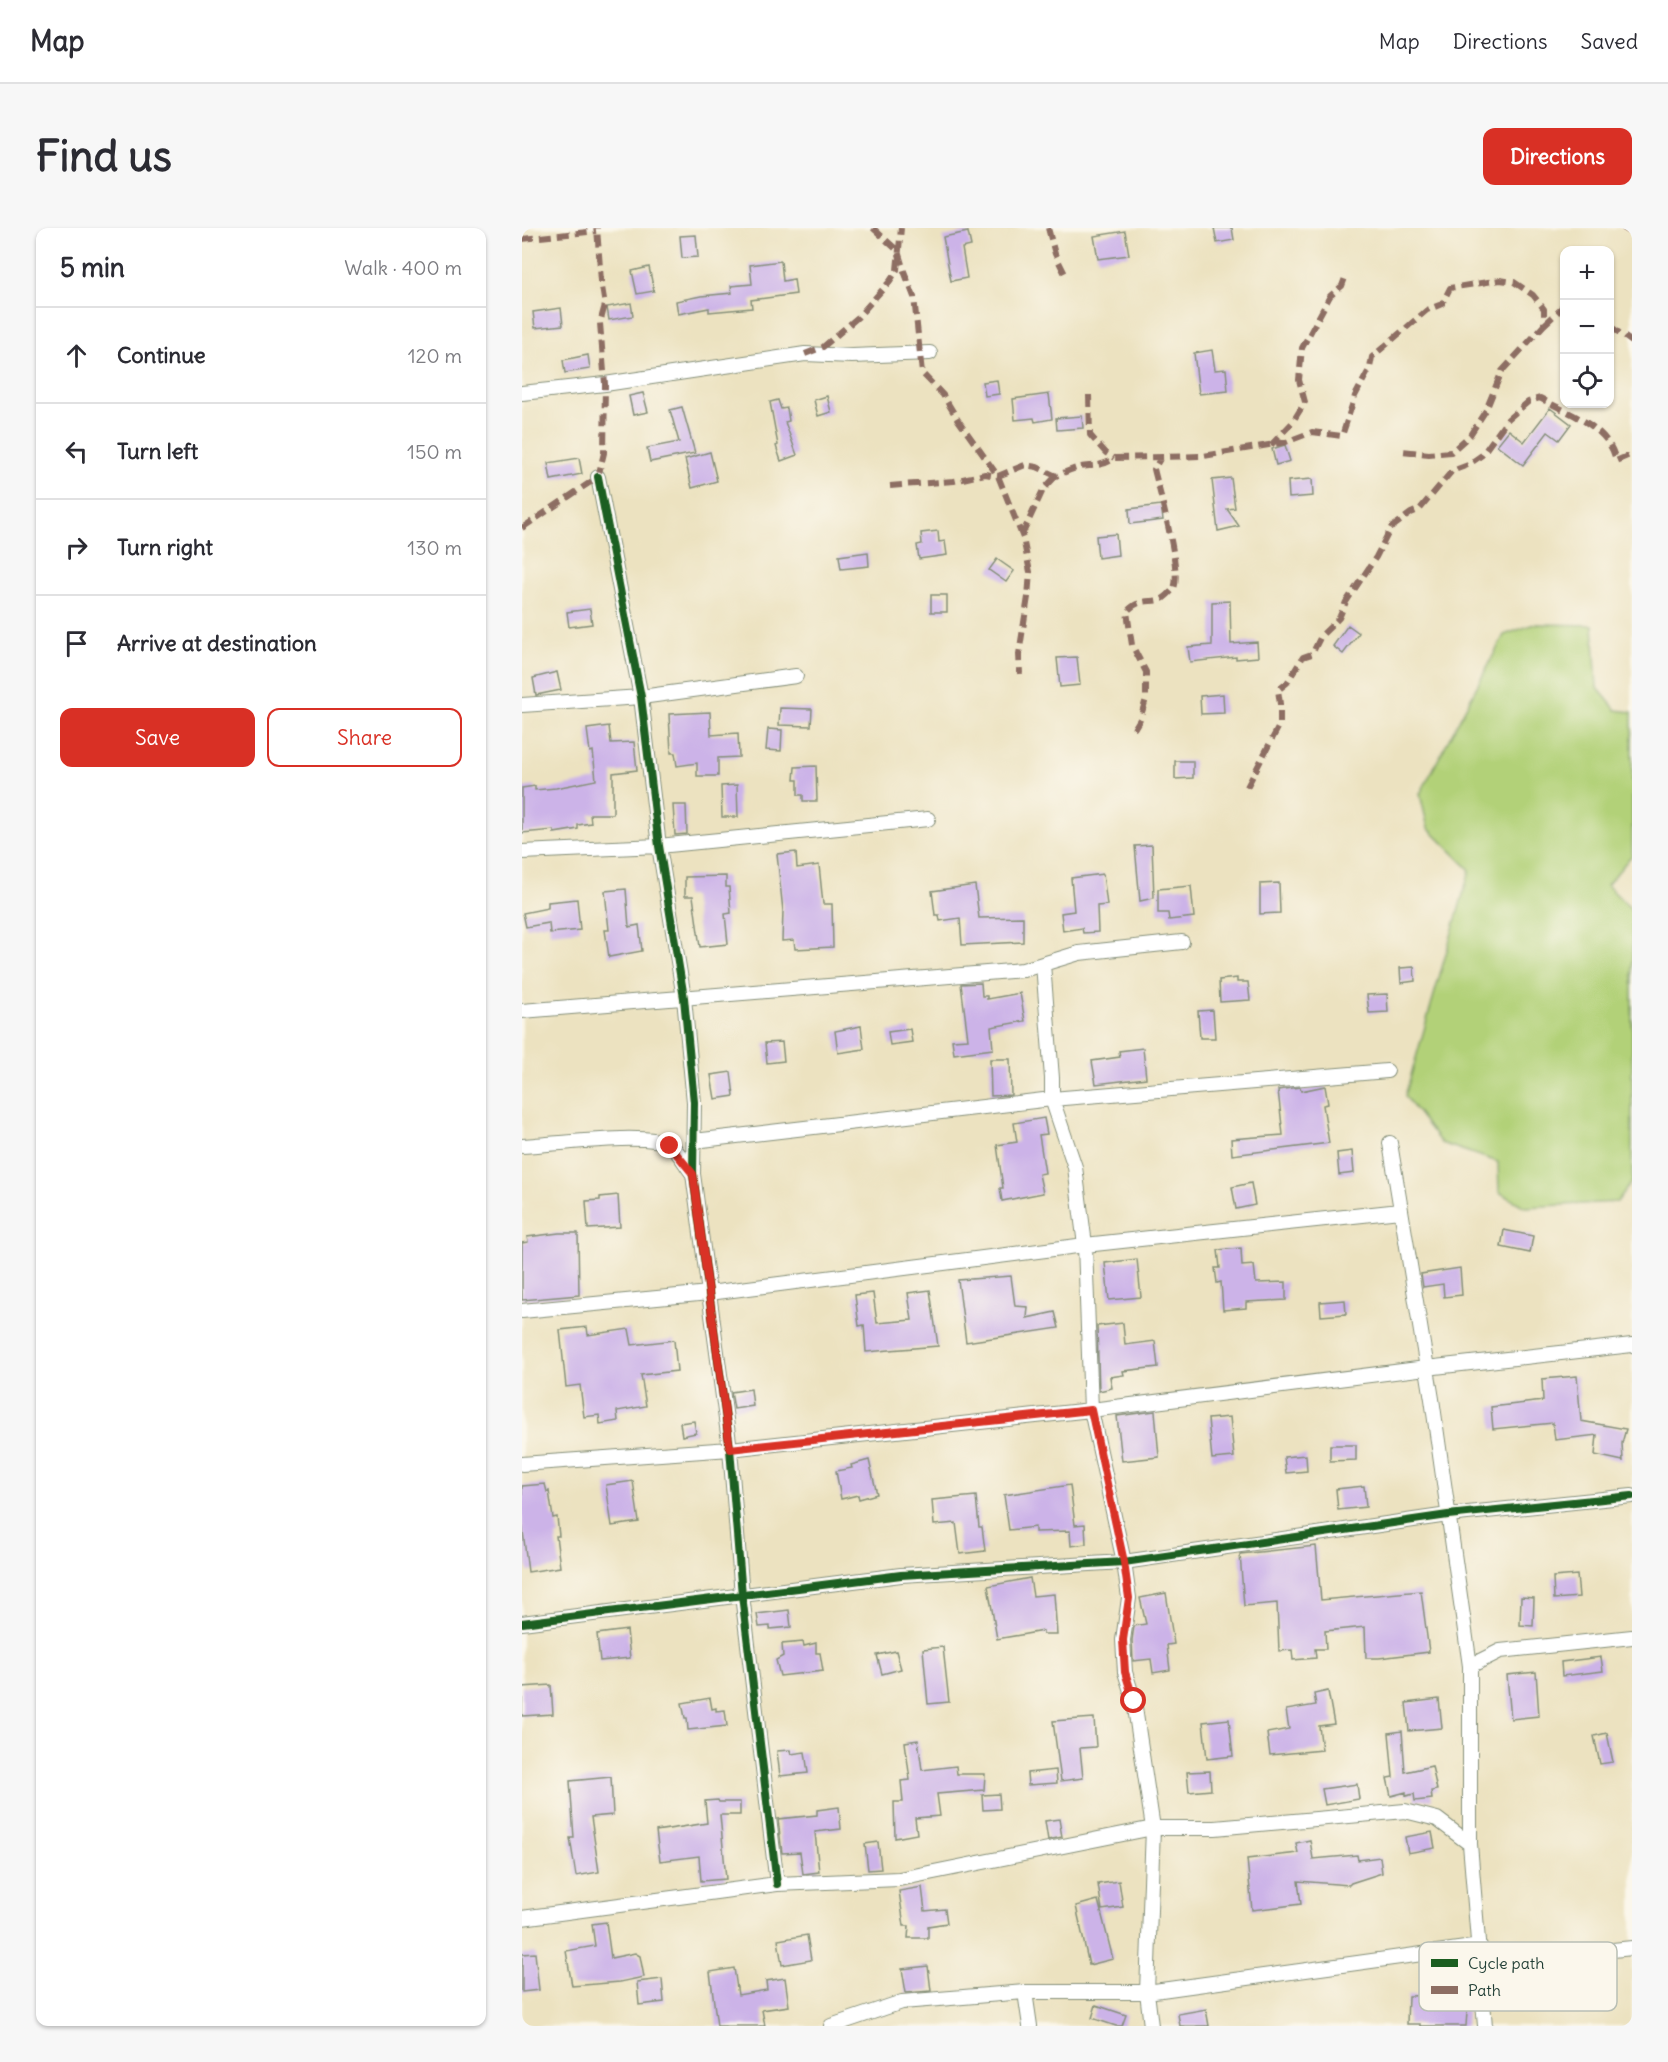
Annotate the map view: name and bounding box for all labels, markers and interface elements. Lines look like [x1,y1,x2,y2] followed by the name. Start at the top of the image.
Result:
[30,23,84,59] text: Map
[1379,28,1420,55] text: Map
[1453,28,1547,55] text: Directions
[1580,28,1638,55] text: Saved
[1483,128,1632,185] button: Directions
[36,130,172,182] text: Find us
[1560,246,1614,408] map controls
[1560,246,1614,300] button: +
[60,251,125,284] text: 5 min
[344,255,462,280] text: Walk · 400 m
[1560,300,1614,354] button: −
[60,339,93,372] icon: ahead
[117,341,206,369] text: Continue
[408,343,462,368] text: 120 m
[1560,354,1614,408] button: locate
[60,435,93,468] icon: left
[117,437,198,465] text: Turn left
[407,439,462,464] text: 150 m
[60,531,93,564] icon: right
[117,533,213,561] text: Turn right
[407,535,462,560] text: 130 m
[60,627,93,660] icon: arrive
[117,629,317,657] text: Arrive at destination
[60,708,255,767] button: Save
[267,708,462,767] button: Share
[656,1132,682,1158] route end
[1120,1687,1146,1713] route start
[1419,1942,1617,2011] legend
[1468,1953,1544,1973] text: Cycle path
[1468,1980,1501,2000] text: Path

